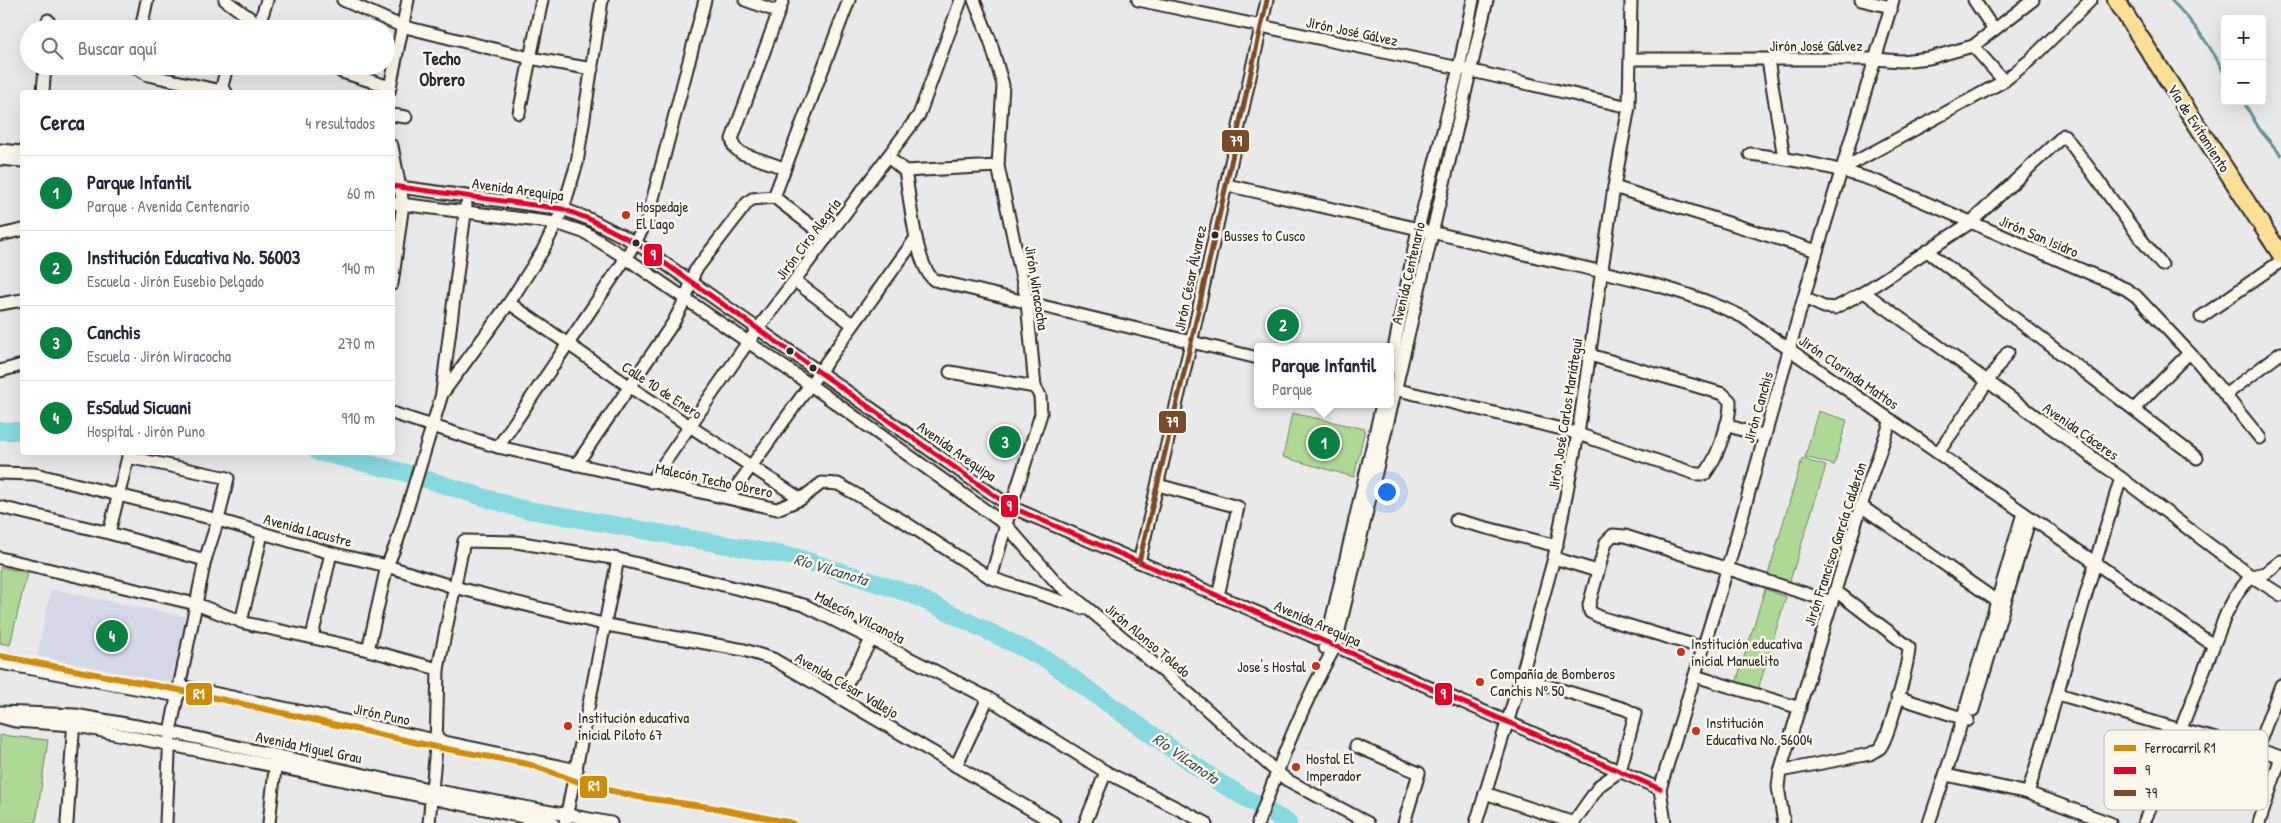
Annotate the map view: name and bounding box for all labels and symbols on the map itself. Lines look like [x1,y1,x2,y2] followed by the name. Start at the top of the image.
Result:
[1304,11,1400,51] street label: Jirón José Gálvez
[1769,35,1863,56] street label: Jirón José Gálvez
[419,46,466,92] district label: Techo Obrero
[2163,80,2235,176] street label: Vía de Evitamiento
[1221,129,1250,153] line badge: 79
[1229,131,1243,150] text: 79
[471,172,565,206] street label: Avenida Arequipa
[770,194,846,284] street label: Jirón Ciro Alegría
[636,196,688,234] place label: Hospedaje El Lago
[620,209,632,221] marker: Hospedaje El Lago
[1996,210,2082,262] street label: Jirón San Isidro
[1386,220,1430,326] street label: Avenida Centenario
[1169,223,1212,333] street label: Jirón César Álvarez
[1224,226,1305,245] place label: Busses to Cusco
[1210,230,1220,240] marker: Busses to Cusco
[631,238,641,248] unlabelled marker
[643,243,663,267] line badge: 9
[1020,244,1054,332] street label: Jirón Wiracocha
[650,245,656,264] text: 9
[1267,306,1299,344] pin: 2
[1795,330,1903,414] street label: Jirón Clorinda Mattos
[1543,336,1587,492] street label: Jirón José Carlos Mariátegui
[785,346,795,356] unlabelled marker
[618,356,706,424] street label: Calle 10 de Enero
[808,363,818,373] unlabelled marker
[1738,369,1778,445] street label: Jirón Canchis
[2039,397,2123,465] street label: Avenida Cáceres
[1158,410,1187,434] line badge: 79
[1165,412,1179,431] text: 79
[913,416,1001,486] street label: Avenida Arequipa
[989,423,1021,461] pin: 3
[1308,424,1340,462] pin: 1
[653,457,775,503] street label: Malecón Techo Obrero
[1799,459,1871,629] street label: Jirón Francisco García Calderón
[1374,479,1400,505] your location
[1000,494,1019,518] line badge: 9
[1006,496,1012,515] text: 9
[262,508,354,552] street label: Avenida Lacustre
[792,547,872,591] water label: Río Vilcanota
[811,585,909,649] street label: Malecón Vilcanota
[1272,595,1365,651] street label: Avenida Arequipa
[1101,598,1195,682] street label: Jirón Alonso Toledo
[96,617,128,655] pin: 4
[1691,633,1802,671] place label: Institución educativa inicial Manuelito
[1675,646,1687,658] marker: Institución educativa inicial Manuelito
[792,647,902,723] street label: Avenida César Vallejo
[1237,656,1306,677] place label: Jose's Hostal
[1310,660,1322,672] marker: Jose's Hostal
[1490,663,1615,701] place label: Compañía de Bomberos Canchis Nº 50
[1474,676,1486,688] marker: Compañía de Bomberos Canchis Nº 50
[185,682,213,706] line badge: R1
[1434,682,1453,706] line badge: 9
[193,684,205,703] text: R1
[1440,684,1446,703] text: 9
[352,698,412,730] street label: Jirón Puno
[578,707,689,745] place label: Institución educativa inicial Piloto 67
[1706,712,1812,750] place label: Institución Educativa No. 56004
[562,720,574,732] marker: Institución educativa inicial Piloto 67
[1690,725,1702,737] marker: Institución Educativa No. 56004
[254,726,364,768] street label: Avenida Miguel Grau
[1149,727,1225,790] water label: Río Vilcanota
[2104,730,2268,810] legend
[2144,738,2215,757] text: Ferrocarril R1
[1306,748,1362,786] place label: Hostal El Imperador
[2145,760,2150,779] text: 9
[1290,761,1302,773] marker: Hostal El Imperador
[579,775,608,799] line badge: R1
[588,776,600,795] text: R1
[2145,783,2157,802] text: 79

